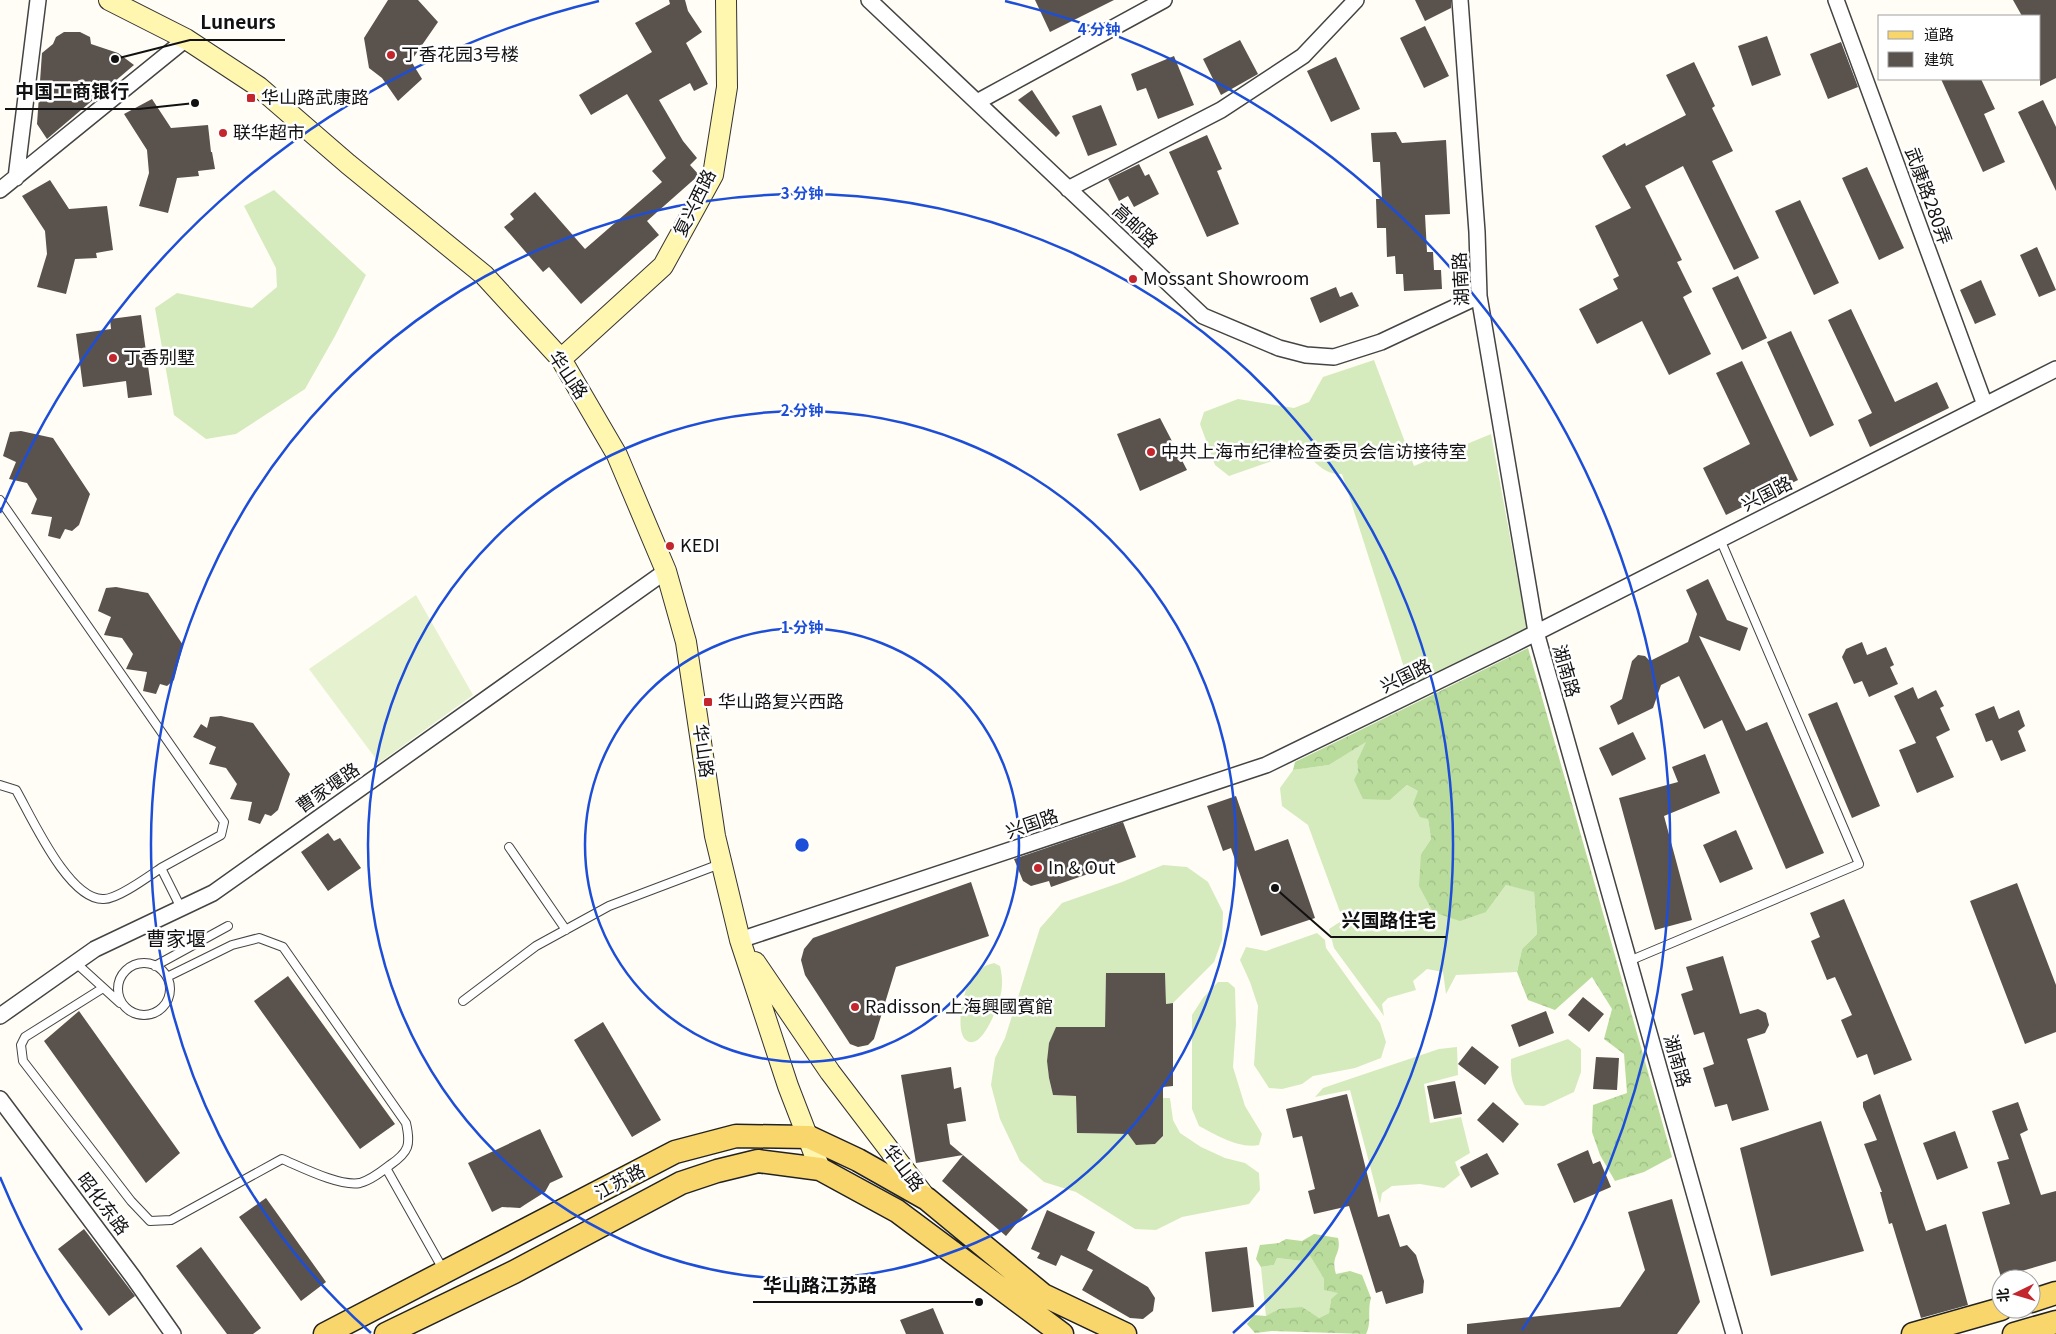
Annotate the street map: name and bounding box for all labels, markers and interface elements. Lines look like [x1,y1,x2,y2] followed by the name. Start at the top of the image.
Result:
[190,6,285,40] callout: Luneurs
[200,7,276,34] text: Luneurs
[1878,15,2041,80] legend
[1078,18,1120,39] text: 4 分钟
[1924,23,1954,44] text: 道路
[401,40,519,66] place label: 丁香花园3号楼
[1924,48,1954,69] text: 建筑
[385,49,397,61] marker: 丁香花园3号楼
[5,75,139,109] callout: 中国工商银行
[15,76,129,103] text: 中国工商银行
[261,83,369,109] place label: 华山路武康路
[245,92,257,104] marker: 华山路武康路
[233,118,305,144] place label: 联华超市
[217,127,229,139] marker: 联华超市
[1900,143,1960,248] street label: 武康路280弄
[666,164,721,240] street label: 复兴西路
[781,182,823,203] text: 3 分钟
[1108,197,1165,252] street label: 高邮路
[1445,251,1473,307] street label: 湖南路
[1143,264,1309,290] place label: Mossant Showroom
[1127,273,1139,285] marker: Mossant Showroom
[123,343,195,369] place label: 丁香别墅
[544,344,596,404] street label: 华山路
[107,352,119,364] marker: 丁香别墅
[781,399,823,420] text: 2 分钟
[1161,437,1467,463] place label: 中共上海市纪律检查委员会信访接待室
[1145,446,1157,458] marker: 中共上海市纪律检查委员会信访接待室
[1736,468,1796,516] street label: 兴国路
[680,531,720,557] place label: KEDI
[664,540,676,552] marker: KEDI
[781,616,823,637] text: 1 分钟
[1548,641,1588,700] street label: 湖南路
[1375,651,1435,698] street label: 兴国路
[718,687,844,713] place label: 华山路复兴西路
[702,696,714,708] marker: 华山路复兴西路
[688,722,722,779] street label: 华山路
[290,755,364,818] street label: 曹家堰路
[1002,801,1061,843] street label: 兴国路
[793,836,811,854] centre of rings
[1048,853,1116,879] place label: In & Out
[1032,862,1044,874] marker: In & Out
[1331,903,1446,937] callout: 兴国路住宅
[1341,905,1437,932] text: 兴国路住宅
[146,923,206,952] district label: 曹家堰
[865,992,1053,1018] place label: Radisson 上海興國賓館
[849,1001,861,1013] marker: Radisson 上海興國賓館
[1659,1031,1699,1090] street label: 湖南路
[878,1137,931,1196] street label: 华山路
[589,1156,649,1204] street label: 江苏路
[73,1166,137,1239] street label: 昭化东路
[753,1268,887,1302] callout: 华山路江苏路
[1991,1269,2041,1319] north arrow
[763,1270,877,1297] text: 华山路江苏路
[1991,1287,2013,1303] text: 北

